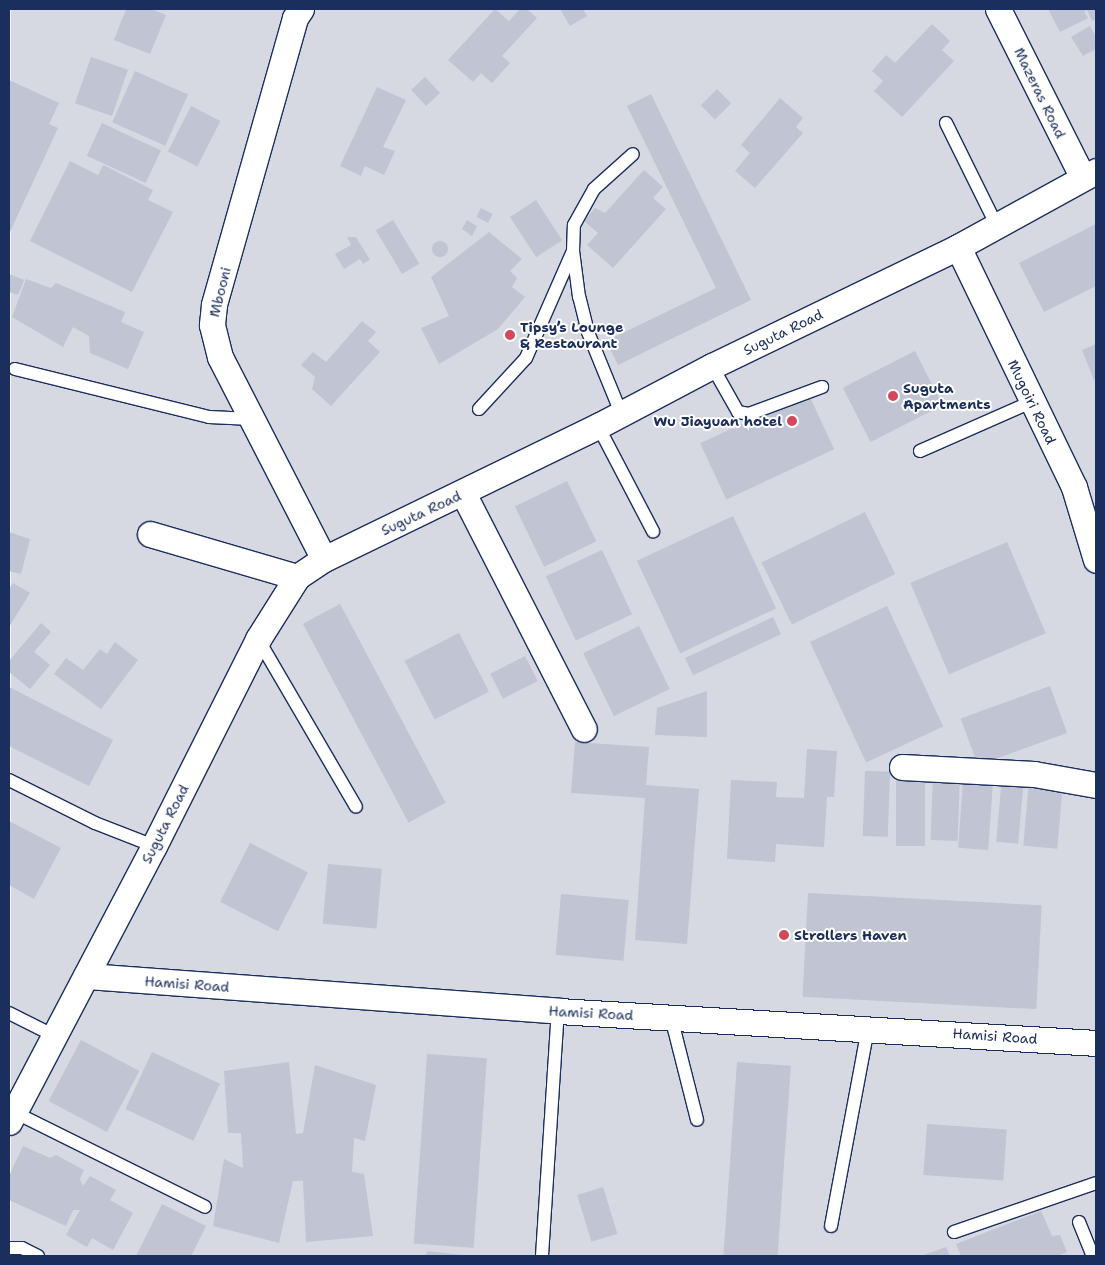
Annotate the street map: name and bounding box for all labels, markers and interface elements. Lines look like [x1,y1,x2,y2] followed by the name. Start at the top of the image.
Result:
[1011,45,1069,141] street label: Mazeras Road
[206,265,234,319] street label: Mbooni
[740,306,826,358] street label: Suguta Road
[520,319,623,352] place label: Tipsy’s Lounge & Restaurant
[504,329,516,341] marker: Tipsy’s Lounge & Restaurant
[1004,357,1060,447] street label: Mugoiri Road
[903,380,991,412] place label: Suguta Apartments
[887,390,899,402] marker: Suguta Apartments
[653,413,782,429] place label: Wu Jiayuan hotel
[786,415,798,427] marker: Wu Jiayuan hotel
[378,487,464,539] street label: Suguta Road
[138,782,192,866] street label: Suguta Road
[794,927,907,943] place label: Strollers Haven
[778,929,790,941] marker: Strollers Haven
[144,973,230,995] street label: Hamisi Road
[548,1002,634,1024] street label: Hamisi Road
[952,1025,1038,1047] street label: Hamisi Road

